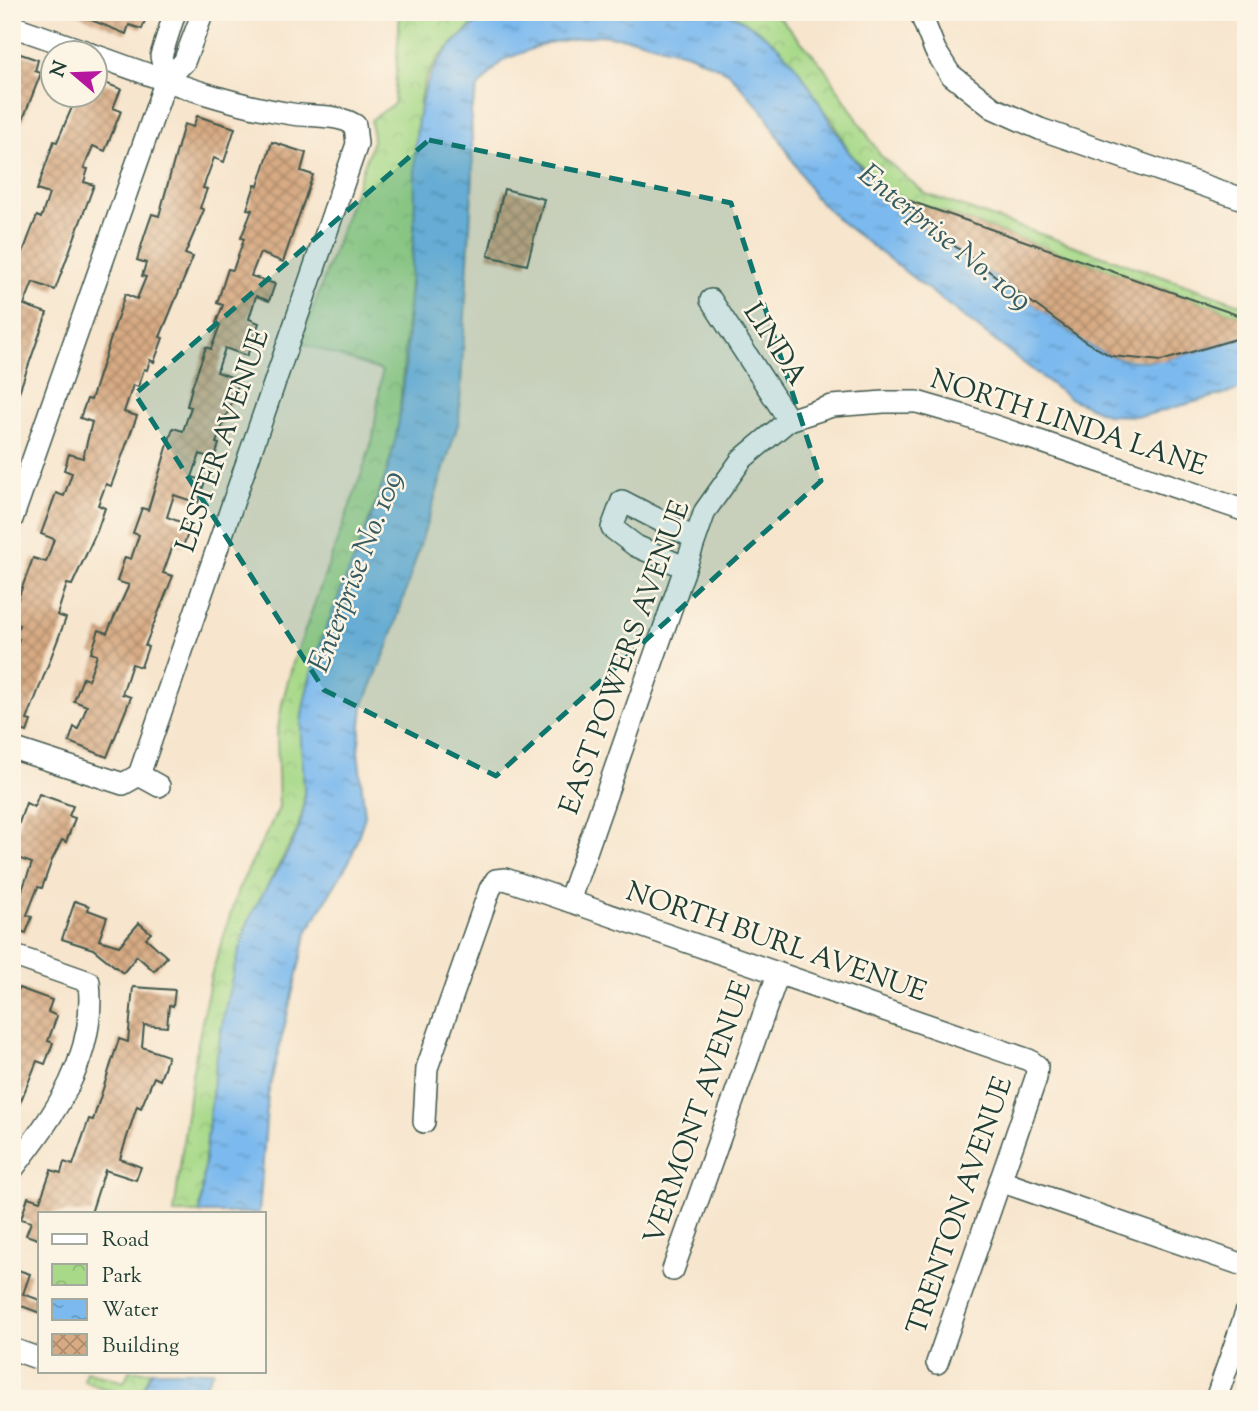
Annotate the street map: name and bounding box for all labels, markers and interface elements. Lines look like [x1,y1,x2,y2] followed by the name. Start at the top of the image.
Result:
[38,38,108,108] north arrow
[45,58,76,81] text: N
[848,154,1040,322] water label: Enterprise No. 109
[732,296,816,395] street label: LINDA
[167,324,281,558] street label: LESTER AVENUE
[925,360,1211,488] street label: NORTH LINDA LANE
[299,465,415,679] water label: Enterprise No. 109
[551,495,701,821] street label: EAST POWERS AVENUE
[620,873,932,1013] street label: NORTH BURL AVENUE
[635,976,763,1250] street label: VERMONT AVENUE
[898,1071,1024,1341] street label: TRENTON AVENUE
[38,1212,266,1372] legend
[102,1226,149,1256] text: Road
[102,1262,143,1292] text: Park
[102,1296,159,1326] text: Water
[102,1332,179,1362] text: Building

